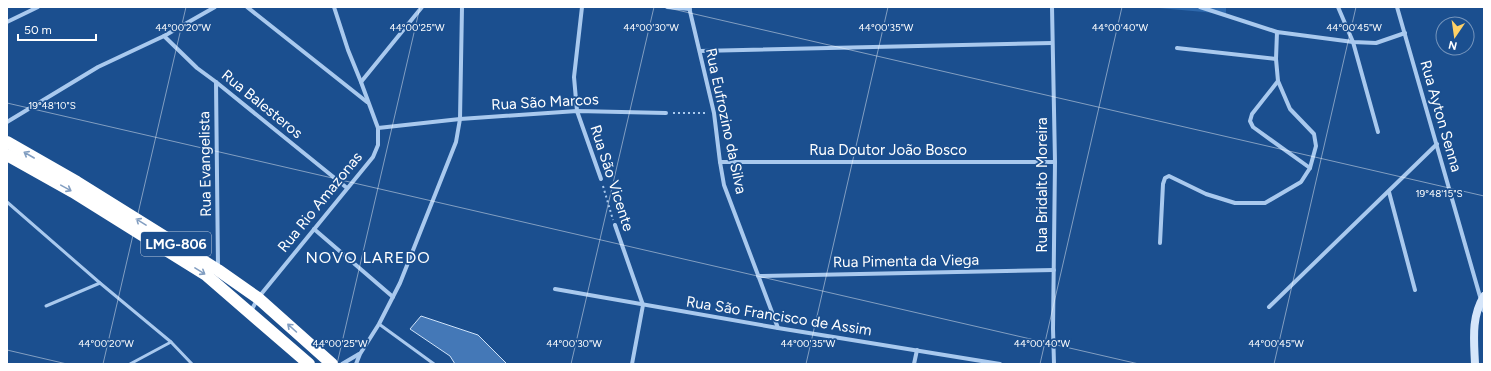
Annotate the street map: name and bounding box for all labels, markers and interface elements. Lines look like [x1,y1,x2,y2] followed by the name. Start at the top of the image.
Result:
[18,16,96,42] scale bar
[1435,16,1475,56] north arrow
[155,21,211,34] text: 44°00'20"W
[389,21,445,34] text: 44°00'25"W
[623,21,679,34] text: 44°00'30"W
[859,21,914,34] text: 44°00'35"W
[1092,21,1149,34] text: 44°00'40"W
[1326,21,1382,34] text: 44°00'45"W
[24,23,52,37] text: 50 m
[1447,38,1458,53] text: N
[702,46,750,196] street label: Rua Eufrozino da Silva
[1416,58,1466,174] street label: Rua Ayton Senna
[218,66,306,142] street label: Rua Balesteros
[491,90,599,114] street label: Rua São Marcos
[28,99,76,112] text: 19°48'10"S
[195,111,215,217] street label: Rua Evangelista
[1033,117,1051,253] street label: Rua Bridalto Moreira
[586,123,638,233] street label: Rua São Vicente
[809,141,967,159] street label: Rua Doutor João Bosco
[274,148,366,256] street label: Rua Rio Amazonas
[23,150,35,158] one-way arrow
[60,184,72,192] one-way arrow
[1415,187,1463,200] text: 19°48'15"S
[135,217,147,225] one-way arrow
[141,232,211,256] road number: LMG-806
[305,248,431,267] district label: NOVO LAREDO
[833,251,979,271] street label: Rua Pimenta da Viega
[194,267,205,275] one-way arrow
[685,292,873,340] street label: Rua São Francisco de Assim
[287,324,298,333] one-way arrow
[78,337,134,350] text: 44°00'20"W
[312,337,368,350] text: 44°00'25"W
[546,337,602,350] text: 44°00'30"W
[781,337,836,350] text: 44°00'35"W
[1014,337,1071,350] text: 44°00'40"W
[1248,337,1304,350] text: 44°00'45"W

